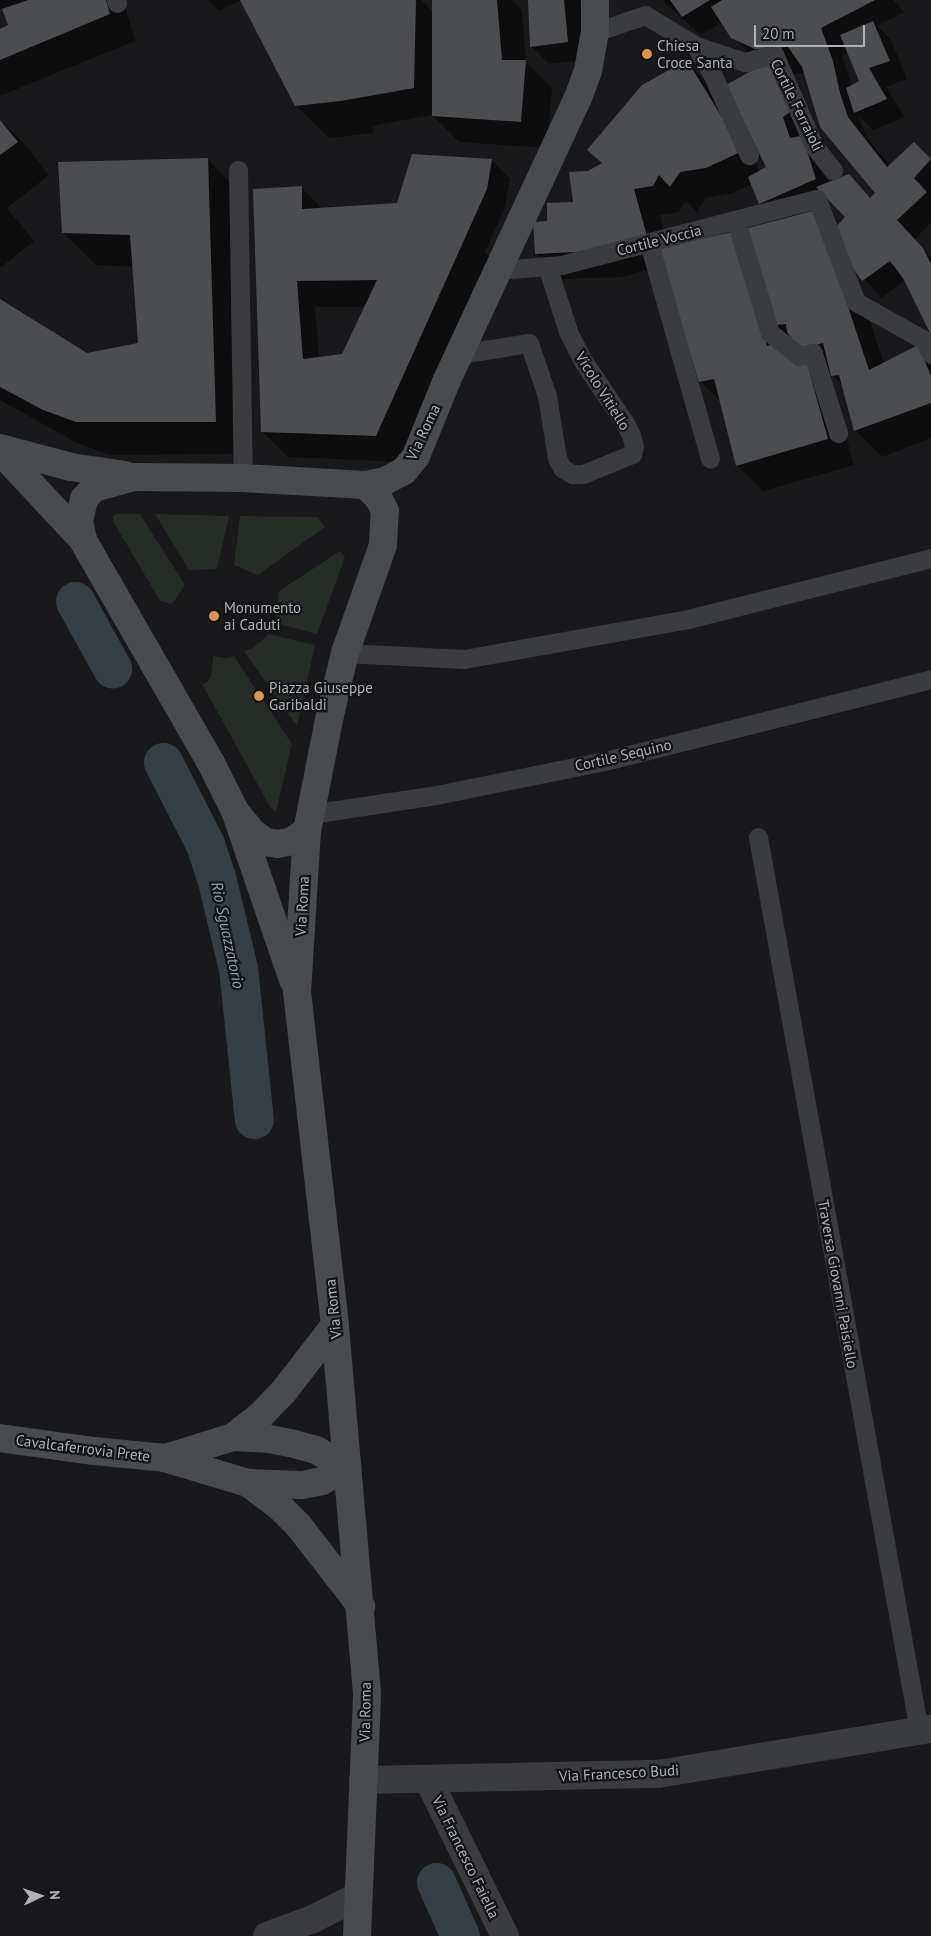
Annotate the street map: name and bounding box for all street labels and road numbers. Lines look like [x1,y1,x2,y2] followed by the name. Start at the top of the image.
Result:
[767,56,827,154] street label: Cortile Ferraioli
[615,221,703,259] street label: Cortile Voccia
[572,348,634,434] street label: Vicolo Vitiello
[402,401,444,463] street label: Via Roma
[573,735,673,775] street label: Cortile Sequino
[291,876,313,936] street label: Via Roma
[814,1198,862,1370] street label: Traversa Giovanni Paisiello
[321,1278,345,1340] street label: Via Roma
[15,1431,151,1465] street label: Cavalcaferrovia Prete
[355,1682,375,1742] street label: Via Roma
[558,1761,680,1785] street label: Via Francesco Budi
[428,1793,504,1921] street label: Via Francesco Faiella

